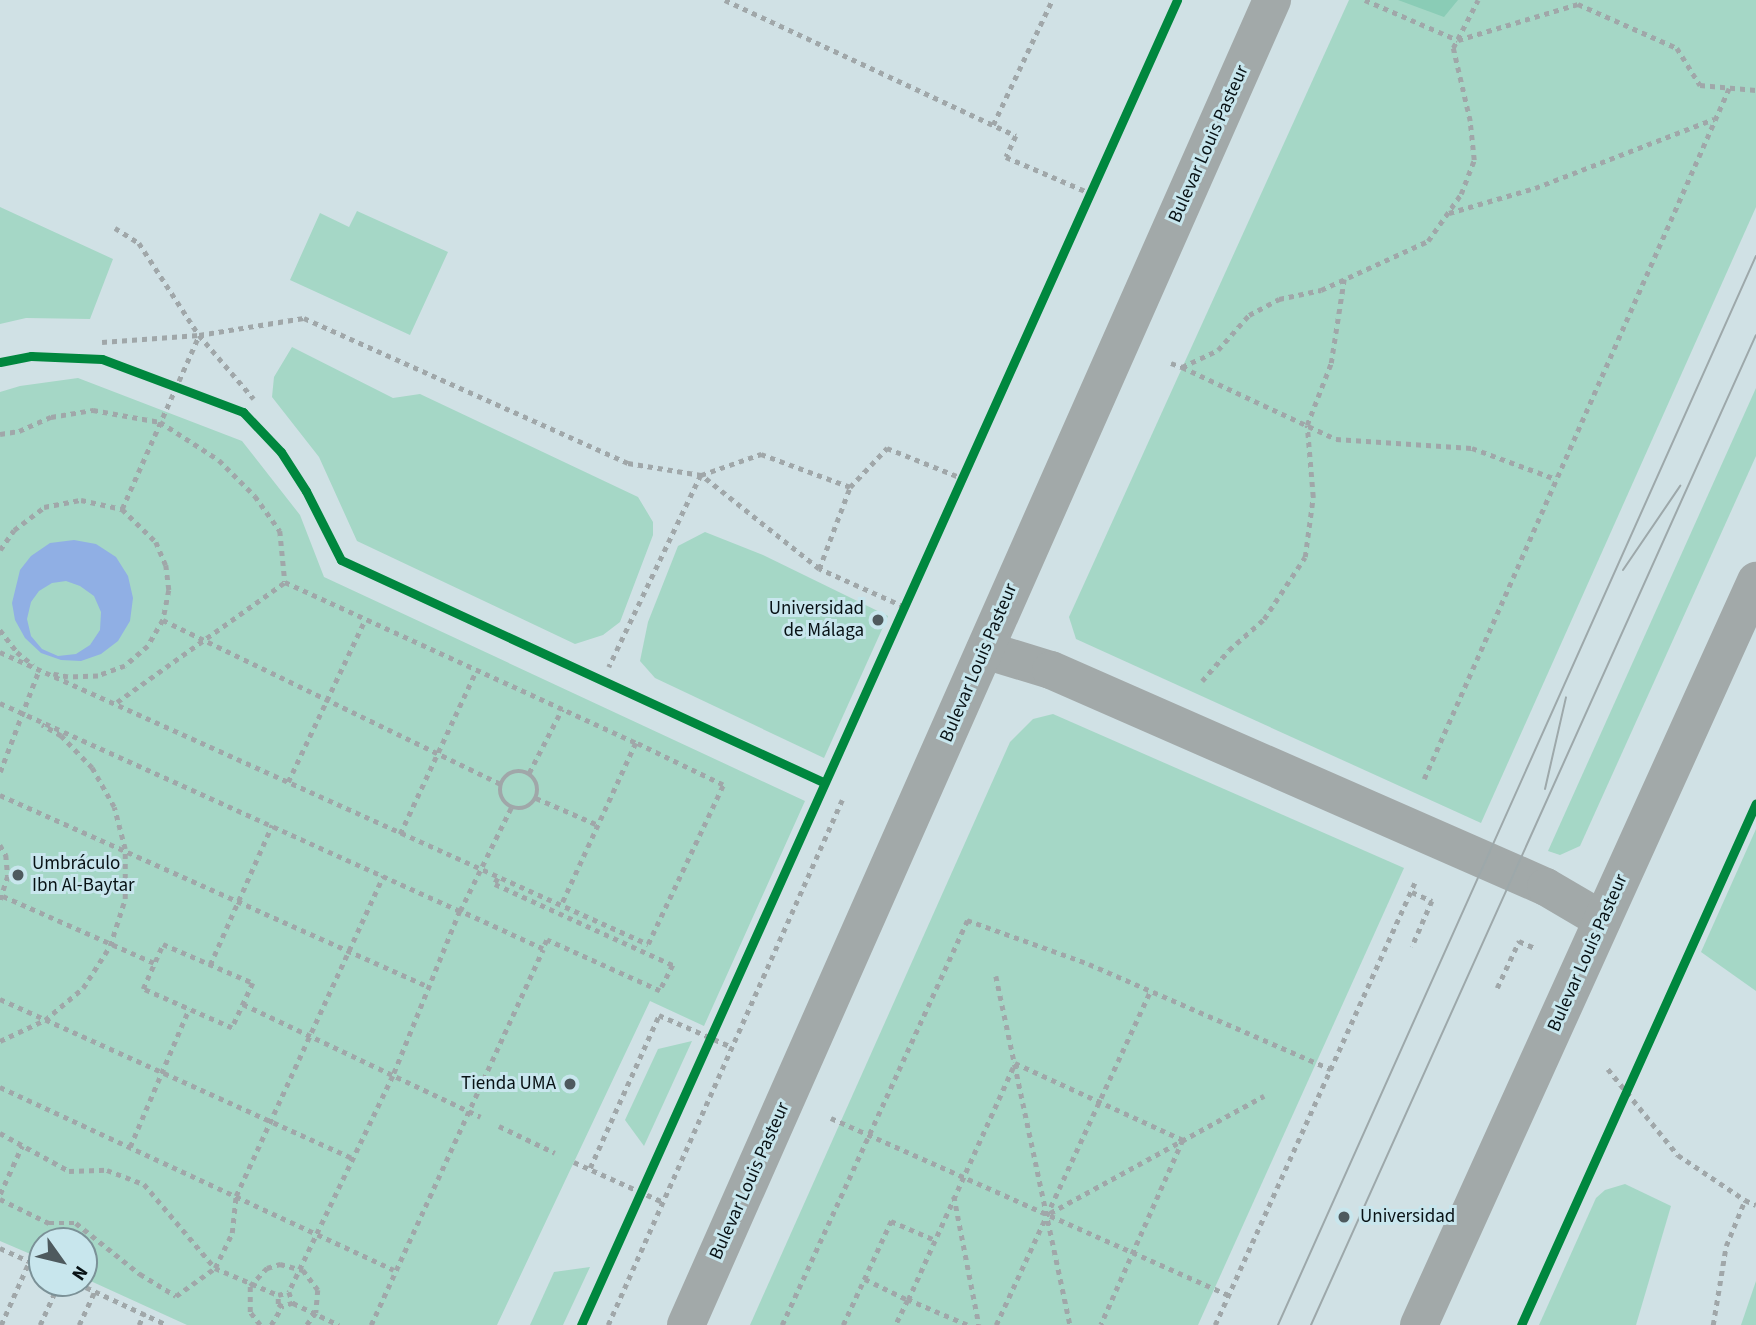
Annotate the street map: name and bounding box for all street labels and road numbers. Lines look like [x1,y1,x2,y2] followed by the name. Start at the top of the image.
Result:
[1164,62,1254,226] street label: Bulevar Louis Pasteur
[935,580,1023,746] street label: Bulevar Louis Pasteur
[1543,871,1633,1035] street label: Bulevar Louis Pasteur
[705,1099,795,1263] street label: Bulevar Louis Pasteur

